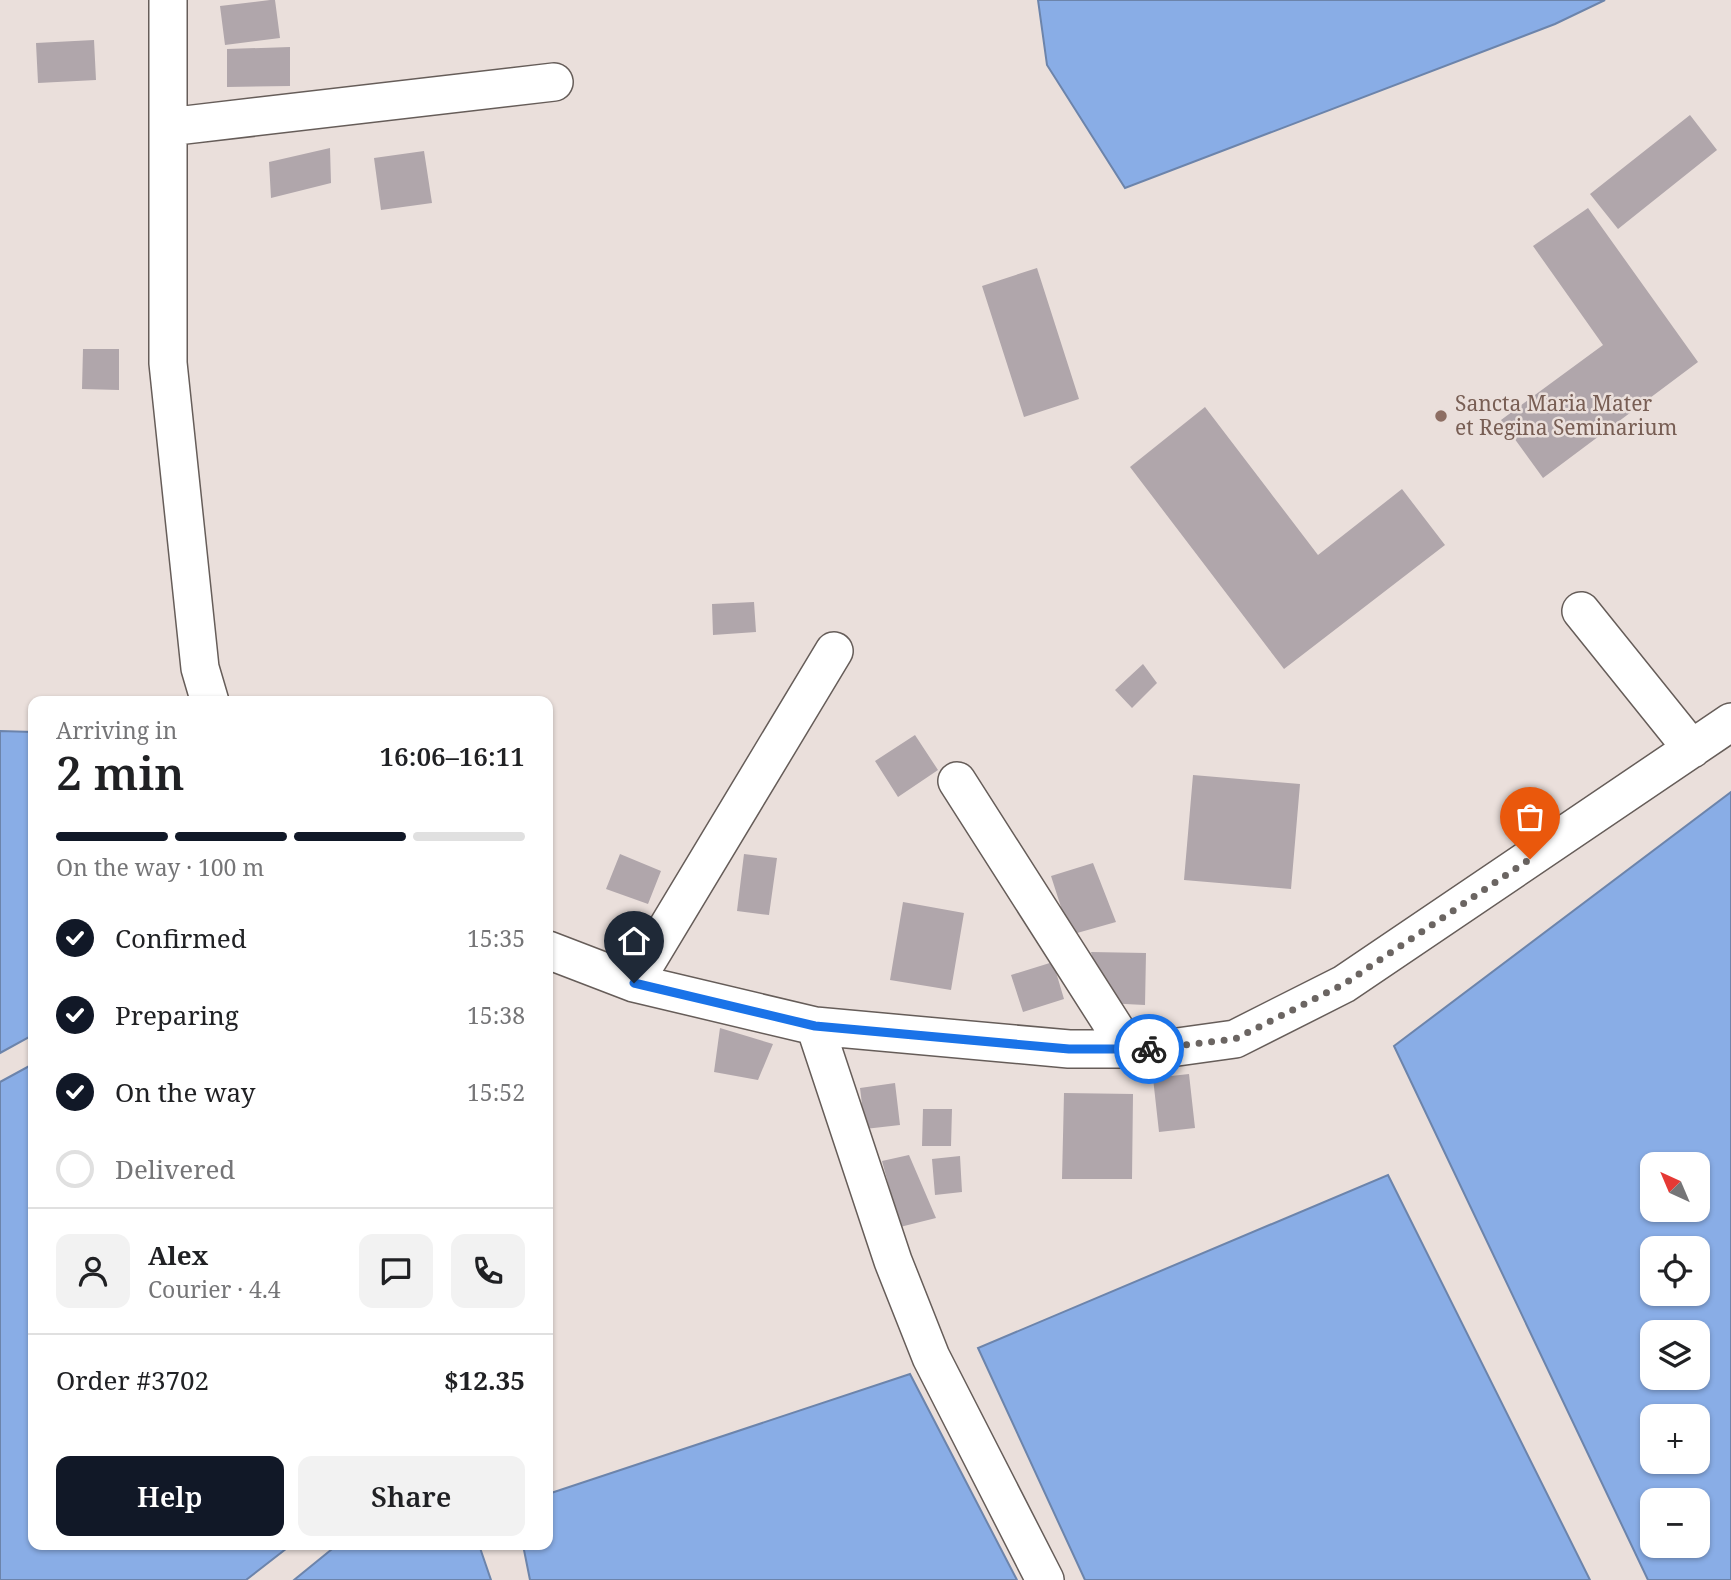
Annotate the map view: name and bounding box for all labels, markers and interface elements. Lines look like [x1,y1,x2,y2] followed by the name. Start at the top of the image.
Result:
[1455,389,1677,441] place label: Sancta Maria Mater et Regina Seminarium
[1433,408,1449,424] marker: Sancta Maria Mater et Regina Seminarium
[56,714,177,746] text: Arriving in
[379,738,525,774] text: 16:06–16:11
[56,741,184,803] text: 2 min
[1500,787,1560,859] pin
[1511,798,1549,836] icon: bag
[56,851,264,883] text: On the way · 100 m
[604,911,664,983] pin
[56,919,94,957] icon: check
[115,920,247,956] text: Confirmed
[467,922,525,954] text: 15:35
[615,922,653,960] icon: home
[56,996,94,1034] icon: check
[115,997,239,1033] text: Preparing
[467,999,525,1031] text: 15:38
[1114,1014,1184,1084] courier
[1130,1030,1168,1068] icon: bike
[56,1073,94,1111] icon: check
[115,1074,255,1110] text: On the way
[467,1076,525,1108] text: 15:52
[115,1151,235,1187] text: Delivered
[1640,1152,1710,1222] north arrow
[1640,1152,1710,1558] map controls
[56,1234,130,1308] button: person
[359,1234,433,1308] button: chat
[451,1234,525,1308] button: phone
[1640,1236,1710,1306] button: locate
[148,1237,208,1273] text: Alex
[148,1273,281,1305] text: Courier · 4.4
[1640,1320,1710,1390] button: layers
[56,1362,209,1398] text: Order #3702
[444,1362,525,1398] text: $12.35
[1640,1404,1710,1474] button: +
[56,1456,284,1536] button: Help
[298,1456,525,1536] button: Share
[1640,1488,1710,1558] button: −

